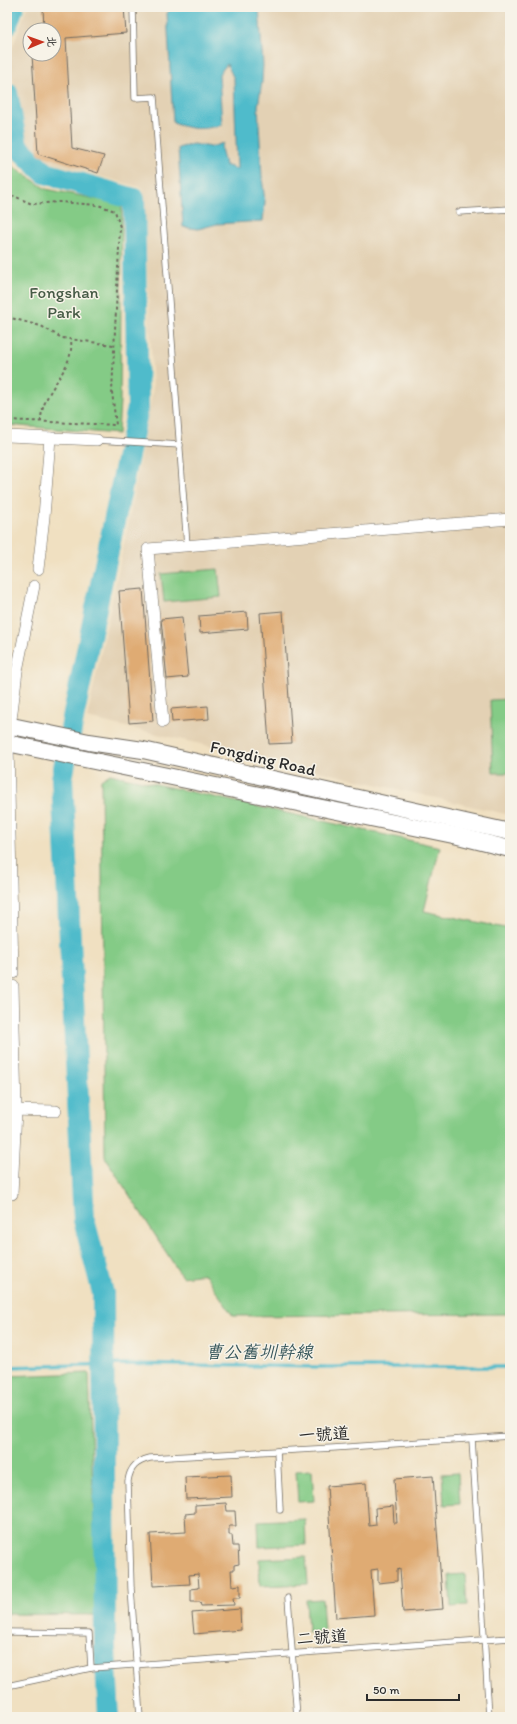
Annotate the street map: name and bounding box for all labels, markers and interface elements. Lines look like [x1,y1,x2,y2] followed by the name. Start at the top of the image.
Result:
[22,22,62,62] north arrow
[45,36,58,47] text: 北
[29,282,99,322] park label: Fongshan Park
[208,736,318,780] street label: Fongding Road
[205,1341,314,1363] water label: 曹公舊圳幹線
[298,1423,350,1445] street label: 一號道
[296,1625,348,1649] street label: 二號道
[367,1676,459,1702] scale bar
[373,1683,399,1697] text: 50 m

